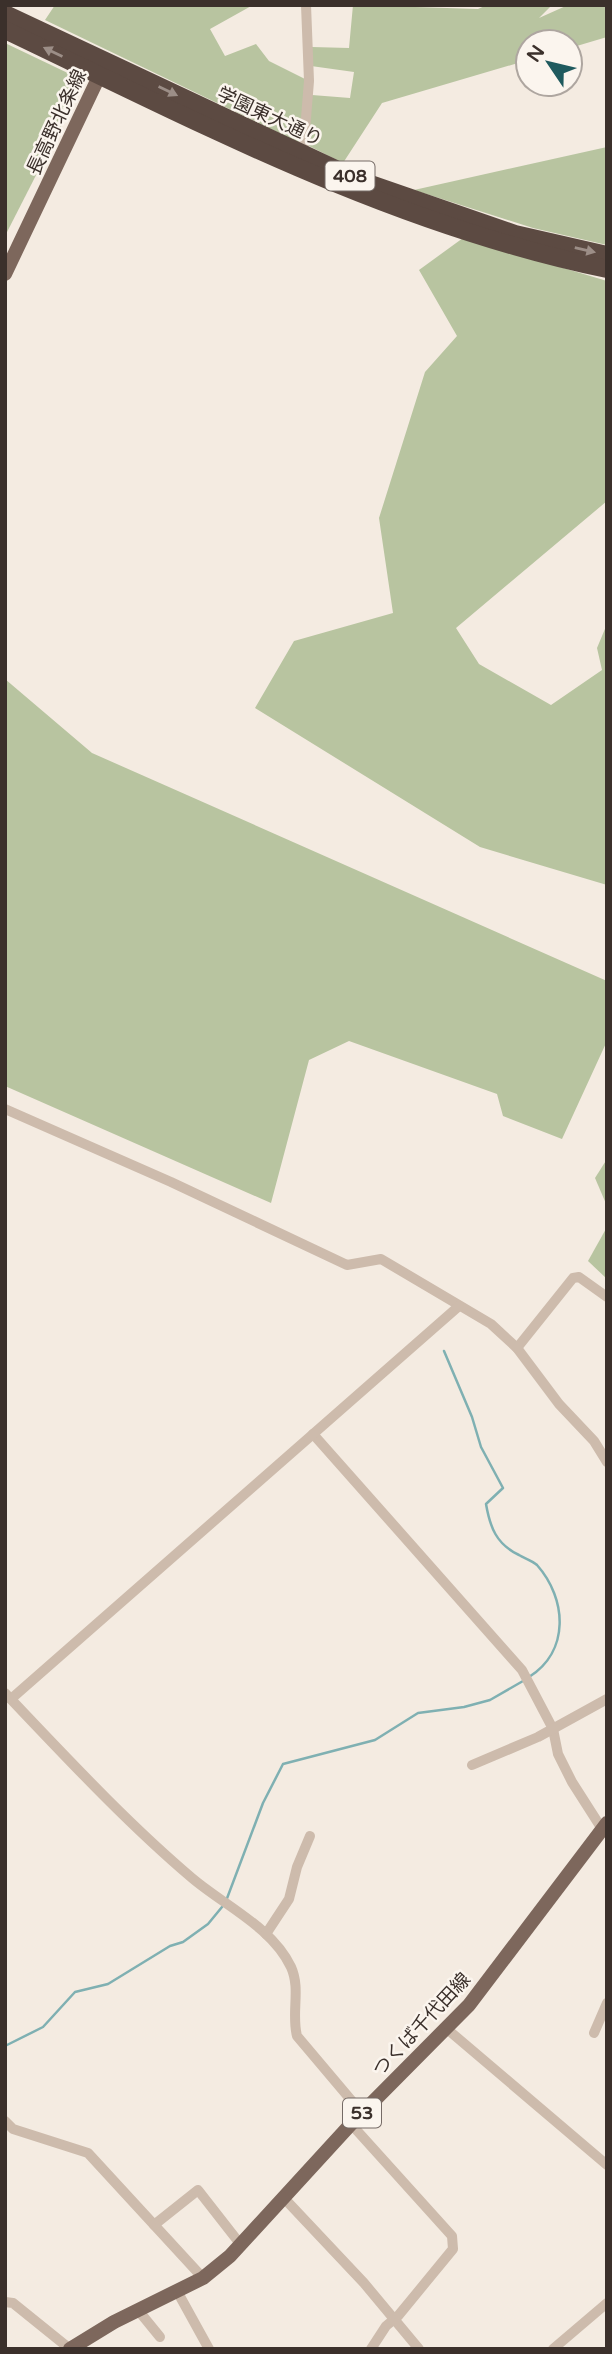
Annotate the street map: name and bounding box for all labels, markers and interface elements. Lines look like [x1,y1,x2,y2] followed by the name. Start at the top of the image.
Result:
[514,28,584,98] north arrow
[523,41,549,66] text: N
[43,47,63,58] one-way arrow
[23,66,91,179] street label: 長高野北条線
[213,83,326,151] street label: 学園東大通り
[158,86,178,97] one-way arrow
[326,162,374,190] road number: 408
[574,245,596,256] one-way arrow
[368,1969,475,2081] street label: つくば千代田線
[343,2098,381,2127] road number: 53

